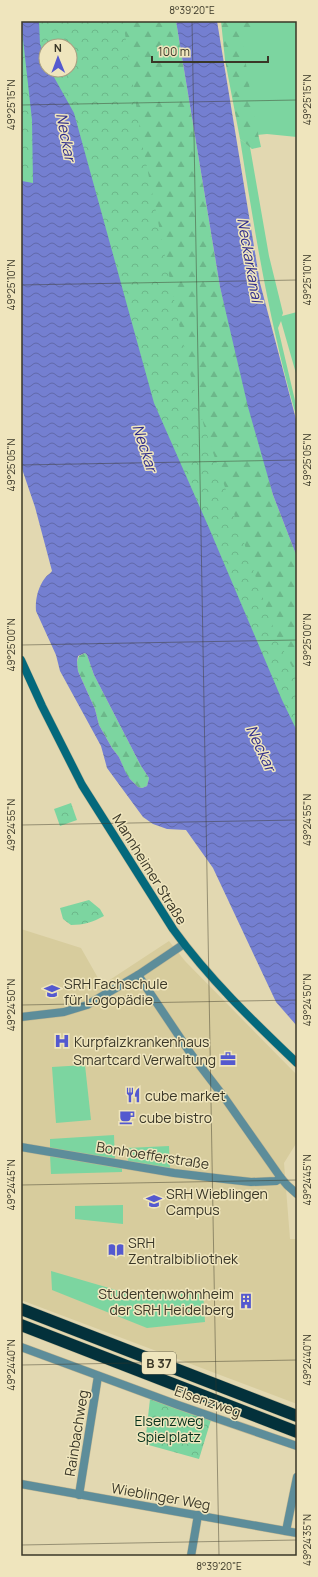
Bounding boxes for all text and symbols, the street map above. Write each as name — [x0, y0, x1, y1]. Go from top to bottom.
text: 8°39'20"E — [169, 3, 215, 17]
north arrow — [38, 38, 78, 78]
scale bar — [152, 38, 268, 64]
text: N — [54, 40, 62, 55]
text: 100 m — [158, 43, 190, 60]
text: 49°25'15"N — [300, 75, 314, 125]
text: 49°25'15"N — [4, 80, 18, 130]
water label: Neckar — [51, 111, 81, 165]
water label: Neckarkanal — [232, 216, 268, 306]
text: 49°25'10"N — [300, 254, 314, 305]
text: 49°25'10"N — [4, 259, 18, 310]
water label: Neckar — [128, 422, 163, 477]
text: 49°25'05"N — [300, 433, 314, 486]
text: 49°25'05"N — [4, 438, 18, 491]
text: 49°25'00"N — [300, 613, 314, 667]
text: 49°25'00"N — [4, 618, 18, 672]
water label: Neckar — [241, 722, 282, 777]
text: 49°24'55"N — [300, 794, 314, 846]
text: 49°24'55"N — [4, 799, 18, 851]
street label: Mannheimer Straße — [108, 810, 192, 928]
place label: SRH Fachschule für Logopädie — [64, 974, 168, 1009]
text: 49°24'50"N — [300, 974, 314, 1026]
text: 49°24'50"N — [4, 979, 18, 1031]
school or university icon: SRH Fachschule für Logopädie — [43, 982, 61, 1000]
hospital icon: Kurpfalzkrankenhaus — [53, 1032, 71, 1050]
place label: Kurpfalzkrankenhaus — [74, 1032, 209, 1051]
place label: Smartcard Verwaltung — [73, 1050, 216, 1069]
office icon: Smartcard Verwaltung — [219, 1050, 237, 1068]
restaurant icon: cube market — [124, 1086, 142, 1104]
place label: cube market — [145, 1086, 226, 1105]
cafe icon: cube bistro — [118, 1108, 136, 1126]
place label: cube bistro — [139, 1108, 212, 1127]
street label: Bonhoefferstraße — [95, 1137, 211, 1173]
text: 49°24'45"N — [300, 1154, 314, 1205]
text: 49°24'45"N — [4, 1159, 18, 1210]
place label: SRH Wieblingen Campus — [166, 1184, 268, 1219]
school or university icon: SRH Wieblingen Campus — [145, 1192, 163, 1210]
place label: SRH Zentralbibliothek — [128, 1233, 239, 1268]
library icon: SRH Zentralbibliothek — [107, 1241, 125, 1259]
place label: Studentenwohnheim der SRH Heidelberg — [98, 1284, 234, 1319]
building icon: Studentenwohnheim der SRH Heidelberg — [237, 1292, 255, 1310]
text: 49°24'40"N — [300, 1334, 314, 1386]
text: 49°24'40"N — [4, 1339, 18, 1391]
road number: B 37 — [142, 1352, 176, 1374]
street label: Elsenzweg — [172, 1381, 244, 1421]
street label: Rainbachweg — [60, 1388, 92, 1478]
park label: Elsenzweg Spielplatz — [134, 1411, 204, 1446]
street label: Wieblinger Weg — [110, 1478, 212, 1514]
text: 49°24'35"N — [300, 1514, 314, 1566]
text: 8°39'20"E — [196, 1559, 242, 1573]

